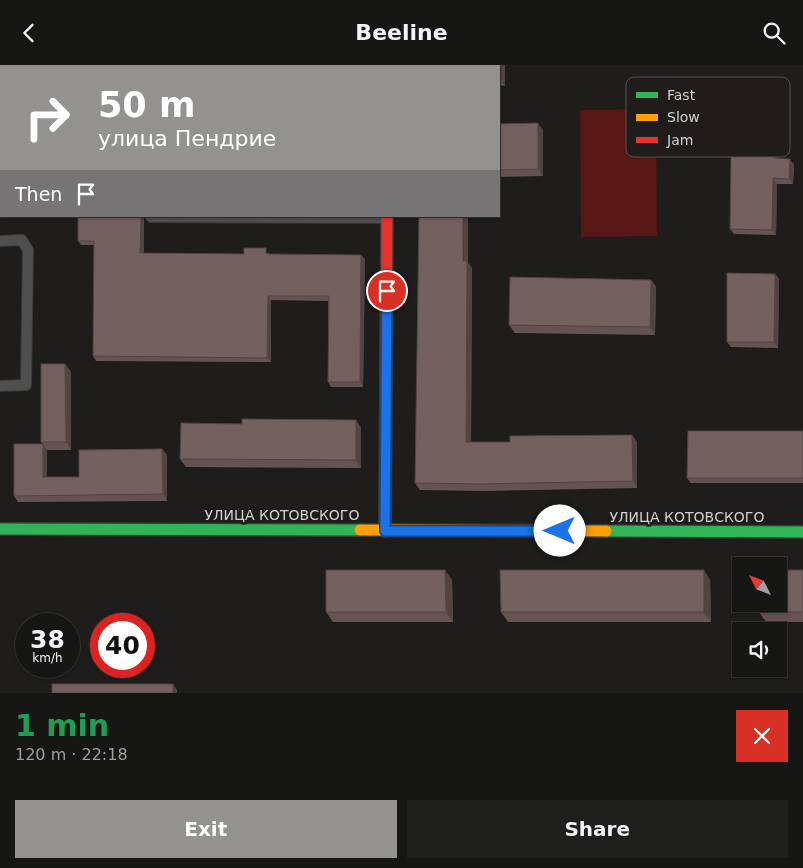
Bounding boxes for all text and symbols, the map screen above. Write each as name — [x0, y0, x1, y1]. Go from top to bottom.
icon: back — [15, 19, 43, 47]
icon: search — [760, 19, 788, 47]
text: Beeline — [355, 20, 448, 45]
legend — [626, 77, 790, 157]
icon: right — [15, 85, 80, 150]
text: 50 m — [98, 85, 195, 125]
text: Fast — [667, 87, 696, 103]
text: Slow — [667, 109, 700, 125]
text: улица Пендрие — [98, 126, 276, 151]
text: Jam — [666, 132, 693, 148]
icon: arrive — [72, 180, 100, 208]
text: Then — [15, 183, 62, 205]
pin — [366, 270, 408, 312]
icon: arrive — [373, 277, 401, 305]
position arrow — [533, 504, 585, 556]
street label: УЛИЦА КОТОВСКОГО — [205, 507, 359, 523]
street label: УЛИЦА КОТОВСКОГО — [610, 509, 764, 525]
north arrow — [732, 557, 788, 613]
map controls — [732, 557, 787, 677]
speed limit sign: 40 — [90, 613, 155, 678]
button: sound — [732, 622, 787, 677]
text: 38 — [30, 625, 65, 654]
text: km/h — [32, 651, 63, 665]
text: 1 min — [15, 708, 109, 743]
button: close — [736, 710, 788, 762]
text: 120 m · 22:18 — [15, 745, 128, 764]
button: Exit — [15, 800, 397, 858]
button: Share — [407, 800, 788, 858]

